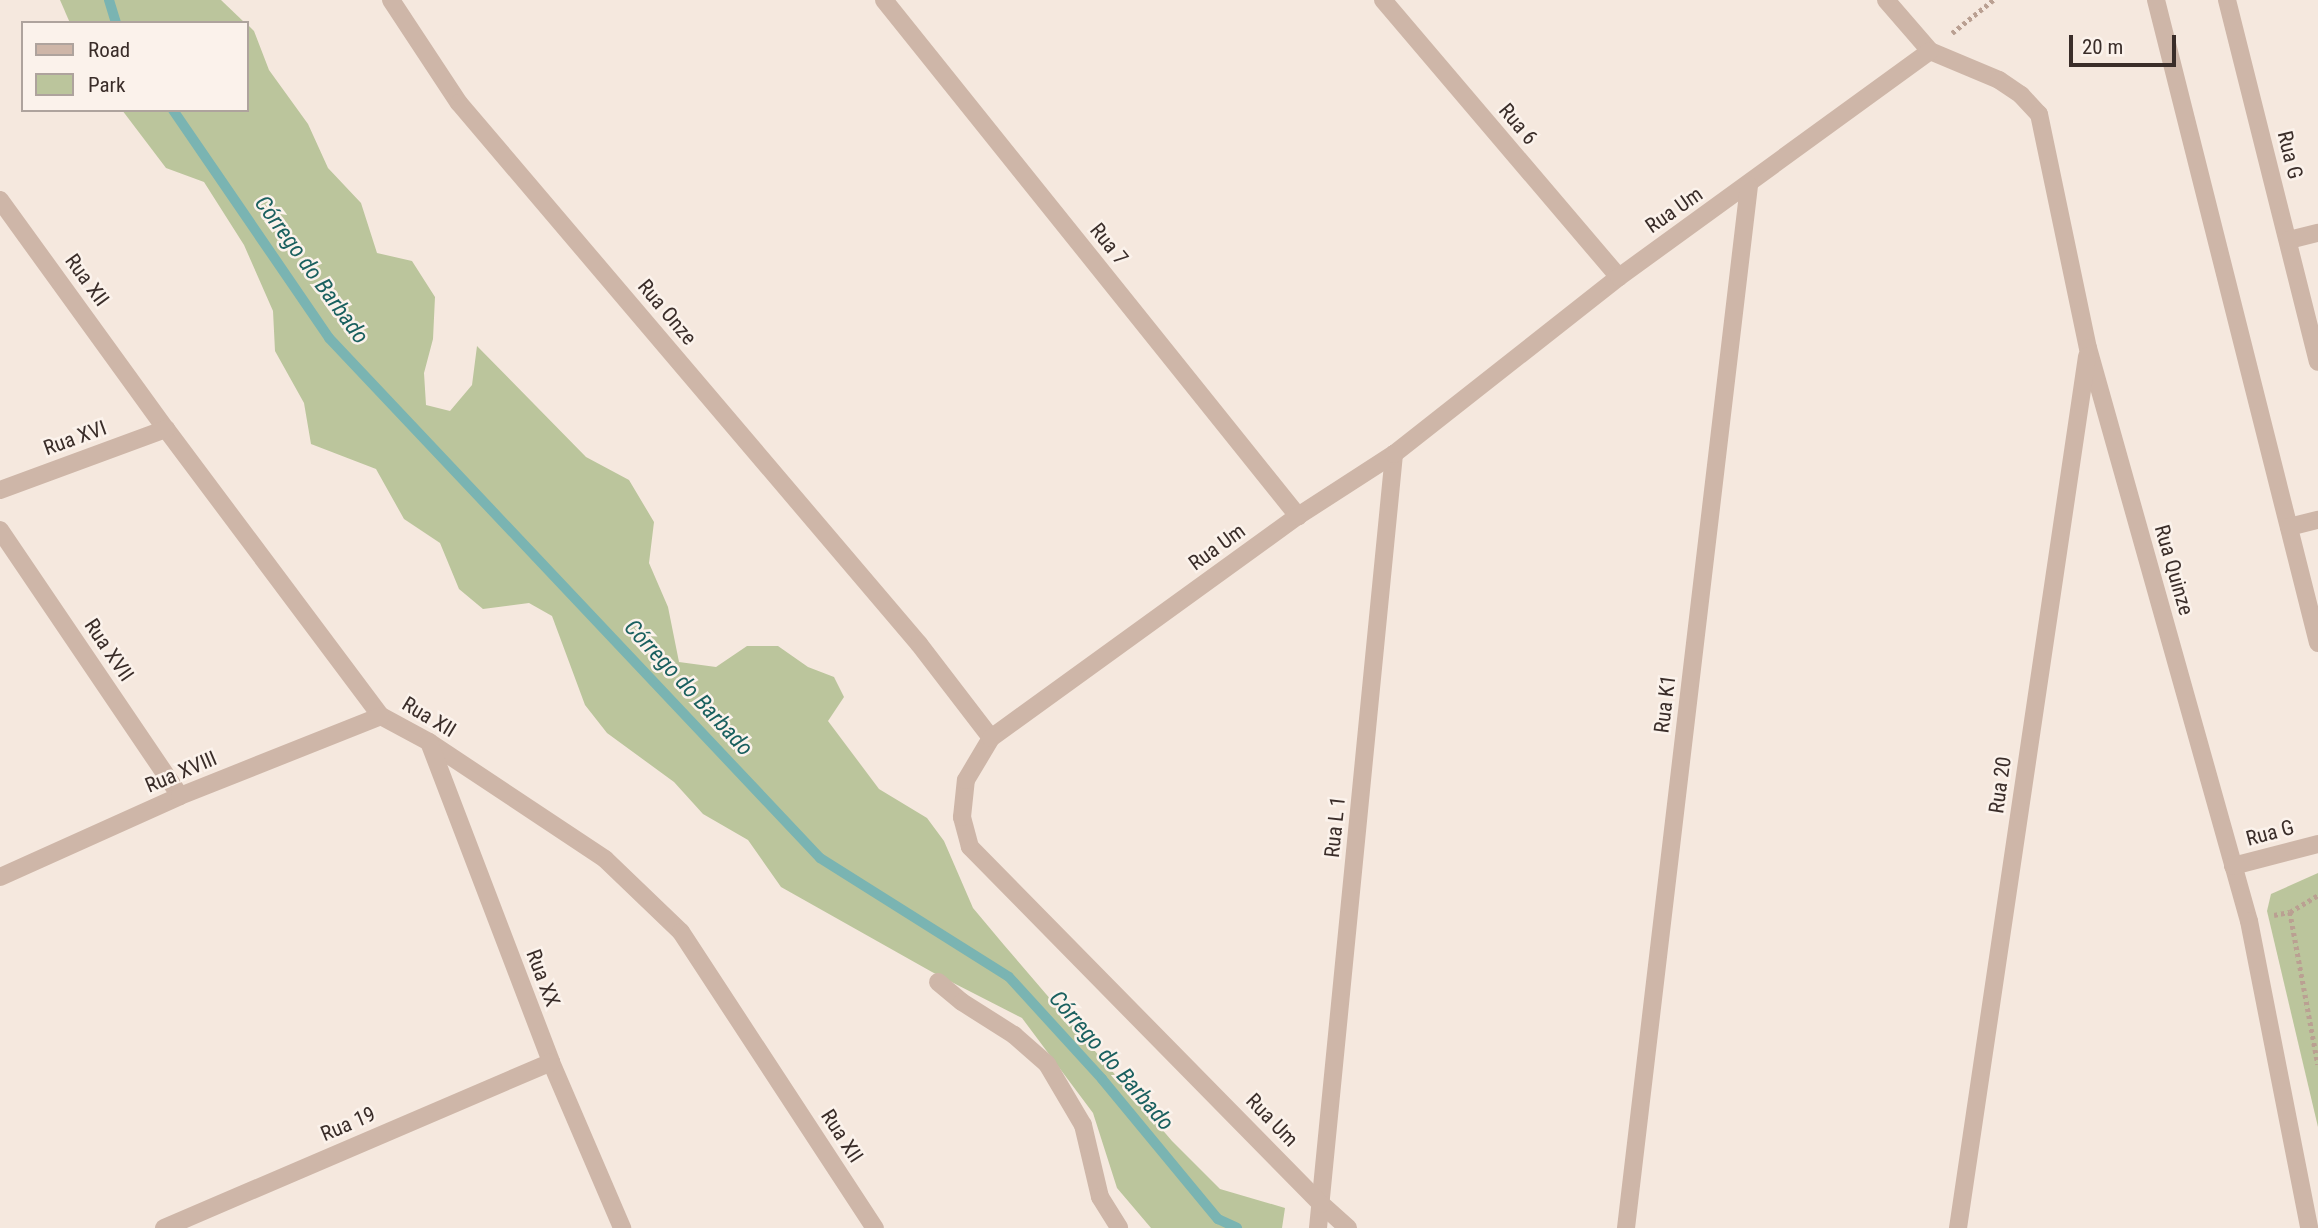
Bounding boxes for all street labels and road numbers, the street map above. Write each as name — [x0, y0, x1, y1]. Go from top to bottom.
street label: Rua 6 — [1493, 98, 1543, 150]
street label: Rua G — [2272, 128, 2308, 182]
street label: Rua Um — [1641, 181, 1707, 239]
street label: Rua 7 — [1085, 218, 1133, 270]
street label: Rua XII — [60, 249, 114, 311]
street label: Rua Onze — [632, 274, 702, 350]
street label: Rua XVI — [40, 415, 110, 461]
street label: Rua Um — [1184, 518, 1250, 576]
street label: Rua Quinze — [2149, 522, 2199, 618]
street label: Rua XVII — [79, 614, 139, 686]
street label: Rua K1 — [1649, 674, 1681, 734]
street label: Rua XII — [398, 691, 460, 743]
street label: Rua XVIII — [141, 746, 221, 798]
street label: Rua 20 — [1984, 755, 2016, 815]
street label: Rua L 1 — [1319, 795, 1351, 859]
street label: Rua G — [2243, 815, 2297, 851]
street label: Rua XX — [521, 946, 565, 1010]
street label: Rua Um — [1241, 1088, 1303, 1152]
street label: Rua 19 — [317, 1101, 379, 1147]
street label: Rua XII — [816, 1105, 868, 1167]

